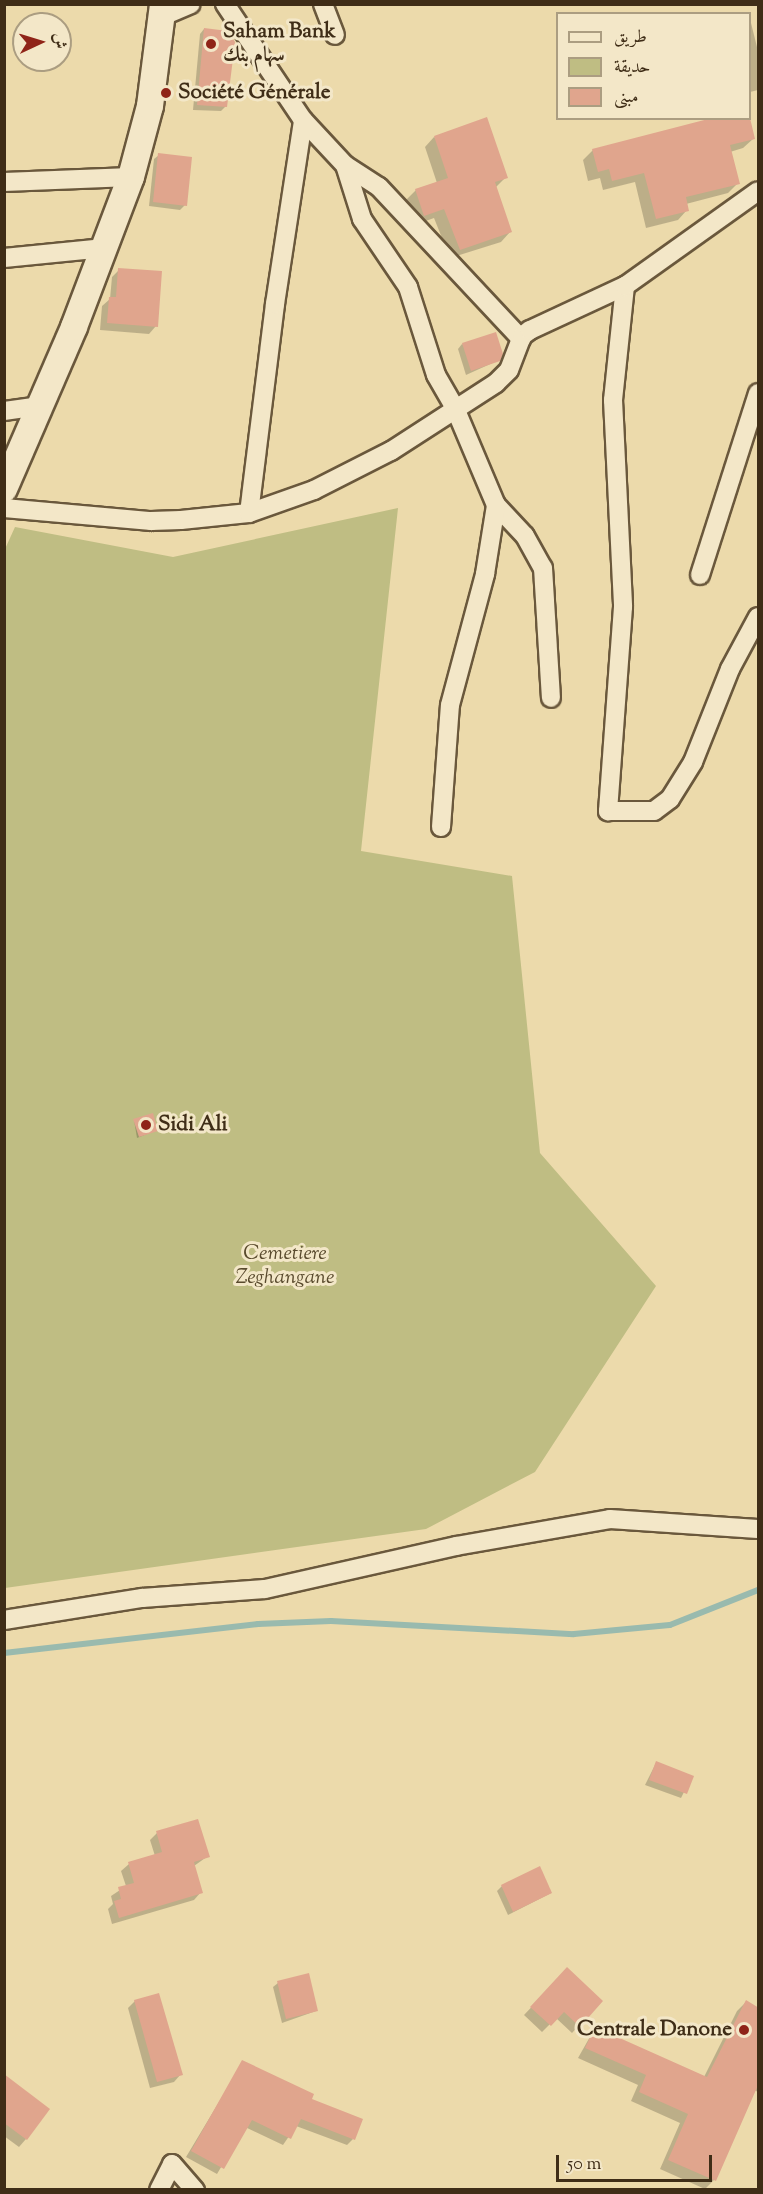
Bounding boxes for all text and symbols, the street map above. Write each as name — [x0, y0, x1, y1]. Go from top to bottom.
north arrow — [12, 12, 72, 72]
legend — [556, 12, 751, 120]
place label: Saham Bank سهام بنك — [223, 19, 336, 69]
text: طريق — [614, 25, 647, 51]
text: ش — [46, 32, 70, 50]
marker: Saham Bank سهام بنك — [204, 37, 218, 51]
text: حديقة — [614, 55, 650, 81]
place label: Société Générale — [178, 80, 330, 106]
text: مبنى — [614, 85, 639, 111]
marker: Société Générale — [159, 86, 173, 100]
place label: Sidi Ali — [158, 1112, 228, 1138]
marker: Sidi Ali — [139, 1118, 153, 1132]
park label: Cemetiere Zeghangane — [236, 1241, 334, 1291]
place label: Centrale Danone — [577, 2017, 732, 2043]
marker: Centrale Danone — [737, 2023, 751, 2037]
scale bar — [559, 2143, 715, 2181]
text: 50 m — [567, 2152, 601, 2178]

